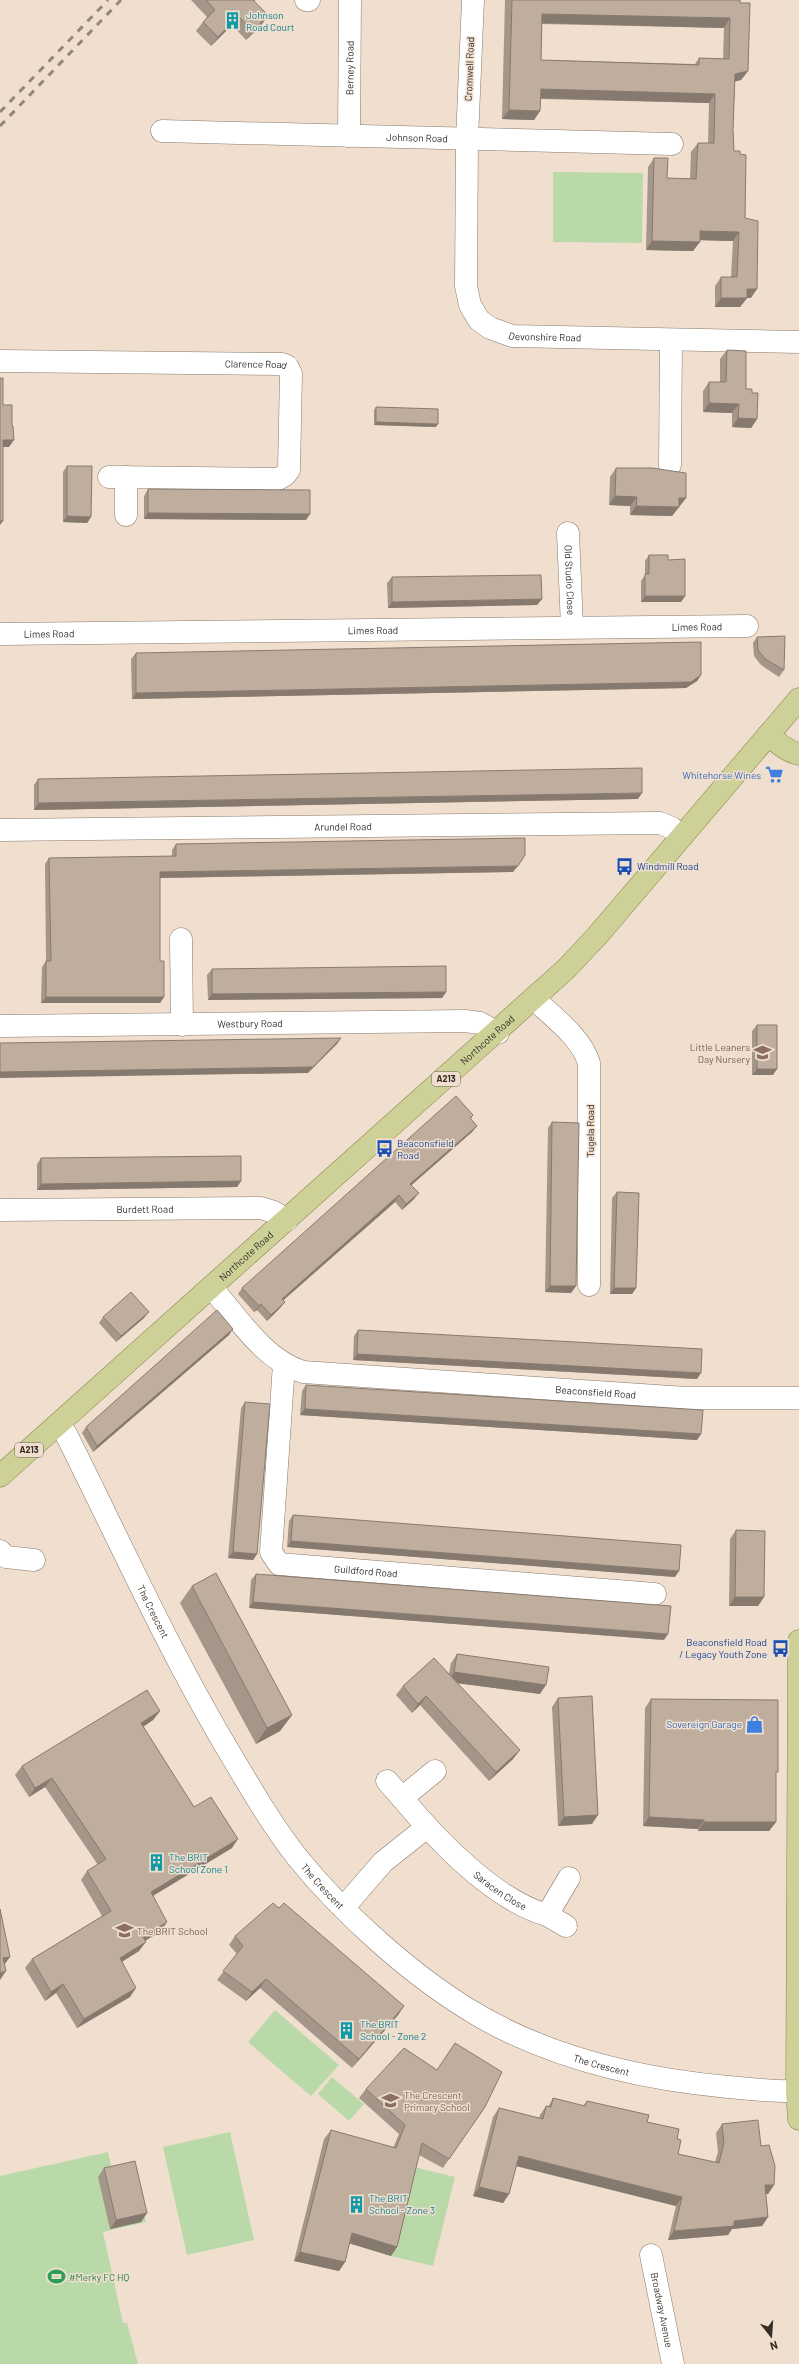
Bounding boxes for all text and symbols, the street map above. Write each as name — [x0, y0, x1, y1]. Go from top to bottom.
place label: Johnson Road Court — [246, 9, 295, 33]
building icon: Johnson Road Court — [223, 11, 243, 31]
street label: Cromwell Road — [462, 37, 476, 101]
street label: Berney Road — [343, 41, 356, 95]
street label: Johnson Road — [386, 131, 448, 144]
street label: Devonshire Road — [507, 329, 581, 343]
street label: Clarence Road — [225, 357, 289, 372]
street label: Old Studio Close — [563, 545, 577, 615]
street label: Limes Road — [672, 620, 722, 633]
street label: Limes Road — [348, 624, 398, 636]
street label: Limes Road — [24, 627, 74, 640]
supermarket icon: Whitehorse Wines — [764, 765, 784, 785]
place label: Whitehorse Wines — [682, 769, 761, 781]
street label: Arundel Road — [314, 820, 372, 833]
bus stop icon: Windmill Road — [614, 856, 634, 876]
place label: Windmill Road — [637, 860, 699, 872]
street label: Northcote Road — [458, 1012, 517, 1067]
street label: Westbury Road — [217, 1017, 283, 1030]
place label: Little Leaners Day Nursery — [690, 1041, 750, 1065]
school or university icon: Little Leaners Day Nursery — [753, 1043, 773, 1063]
road number: A213 — [432, 1072, 460, 1086]
street label: Tugela Road — [584, 1105, 596, 1157]
place label: Beaconsfield Road — [397, 1137, 454, 1161]
bus stop icon: Beaconsfield Road — [374, 1139, 394, 1159]
street label: Burdett Road — [116, 1203, 174, 1215]
street label: Northcote Road — [216, 1228, 275, 1283]
street label: Beaconsfield Road — [555, 1383, 636, 1401]
road number: A213 — [15, 1443, 43, 1457]
street label: Guildford Road — [334, 1562, 398, 1579]
street label: The Crescent — [135, 1583, 172, 1640]
place label: Beaconsfield Road / Legacy Youth Zone — [679, 1636, 767, 1660]
bus stop icon: Beaconsfield Road / Legacy Youth Zone — [770, 1638, 790, 1658]
shop icon: Sovereign Garage — [745, 1714, 765, 1734]
place label: Sovereign Garage — [666, 1718, 742, 1730]
place label: The BRIT School Zone 1 — [169, 1851, 228, 1875]
building icon: The BRIT School Zone 1 — [146, 1853, 166, 1873]
street label: The Crescent — [299, 1861, 347, 1912]
street label: Saracen Close — [471, 1868, 529, 1912]
school or university icon: The BRIT School — [114, 1921, 134, 1941]
place label: The BRIT School — [137, 1925, 208, 1937]
place label: The BRIT School - Zone 2 — [360, 2018, 426, 2042]
building icon: The BRIT School - Zone 2 — [337, 2020, 357, 2040]
street label: The Crescent — [572, 2051, 631, 2078]
place label: The Crescent Primary School — [404, 2089, 470, 2113]
school or university icon: The Crescent Primary School — [381, 2091, 401, 2111]
place label: The BRIT School - Zone 3 — [369, 2192, 435, 2216]
building icon: The BRIT School - Zone 3 — [346, 2194, 366, 2214]
sports icon: #Merky FC HQ — [46, 2267, 66, 2287]
place label: #Merky FC HQ — [69, 2271, 130, 2283]
street label: Broadway Avenue — [649, 2271, 676, 2349]
north arrow — [751, 2316, 791, 2356]
text: N — [769, 2339, 779, 2353]

